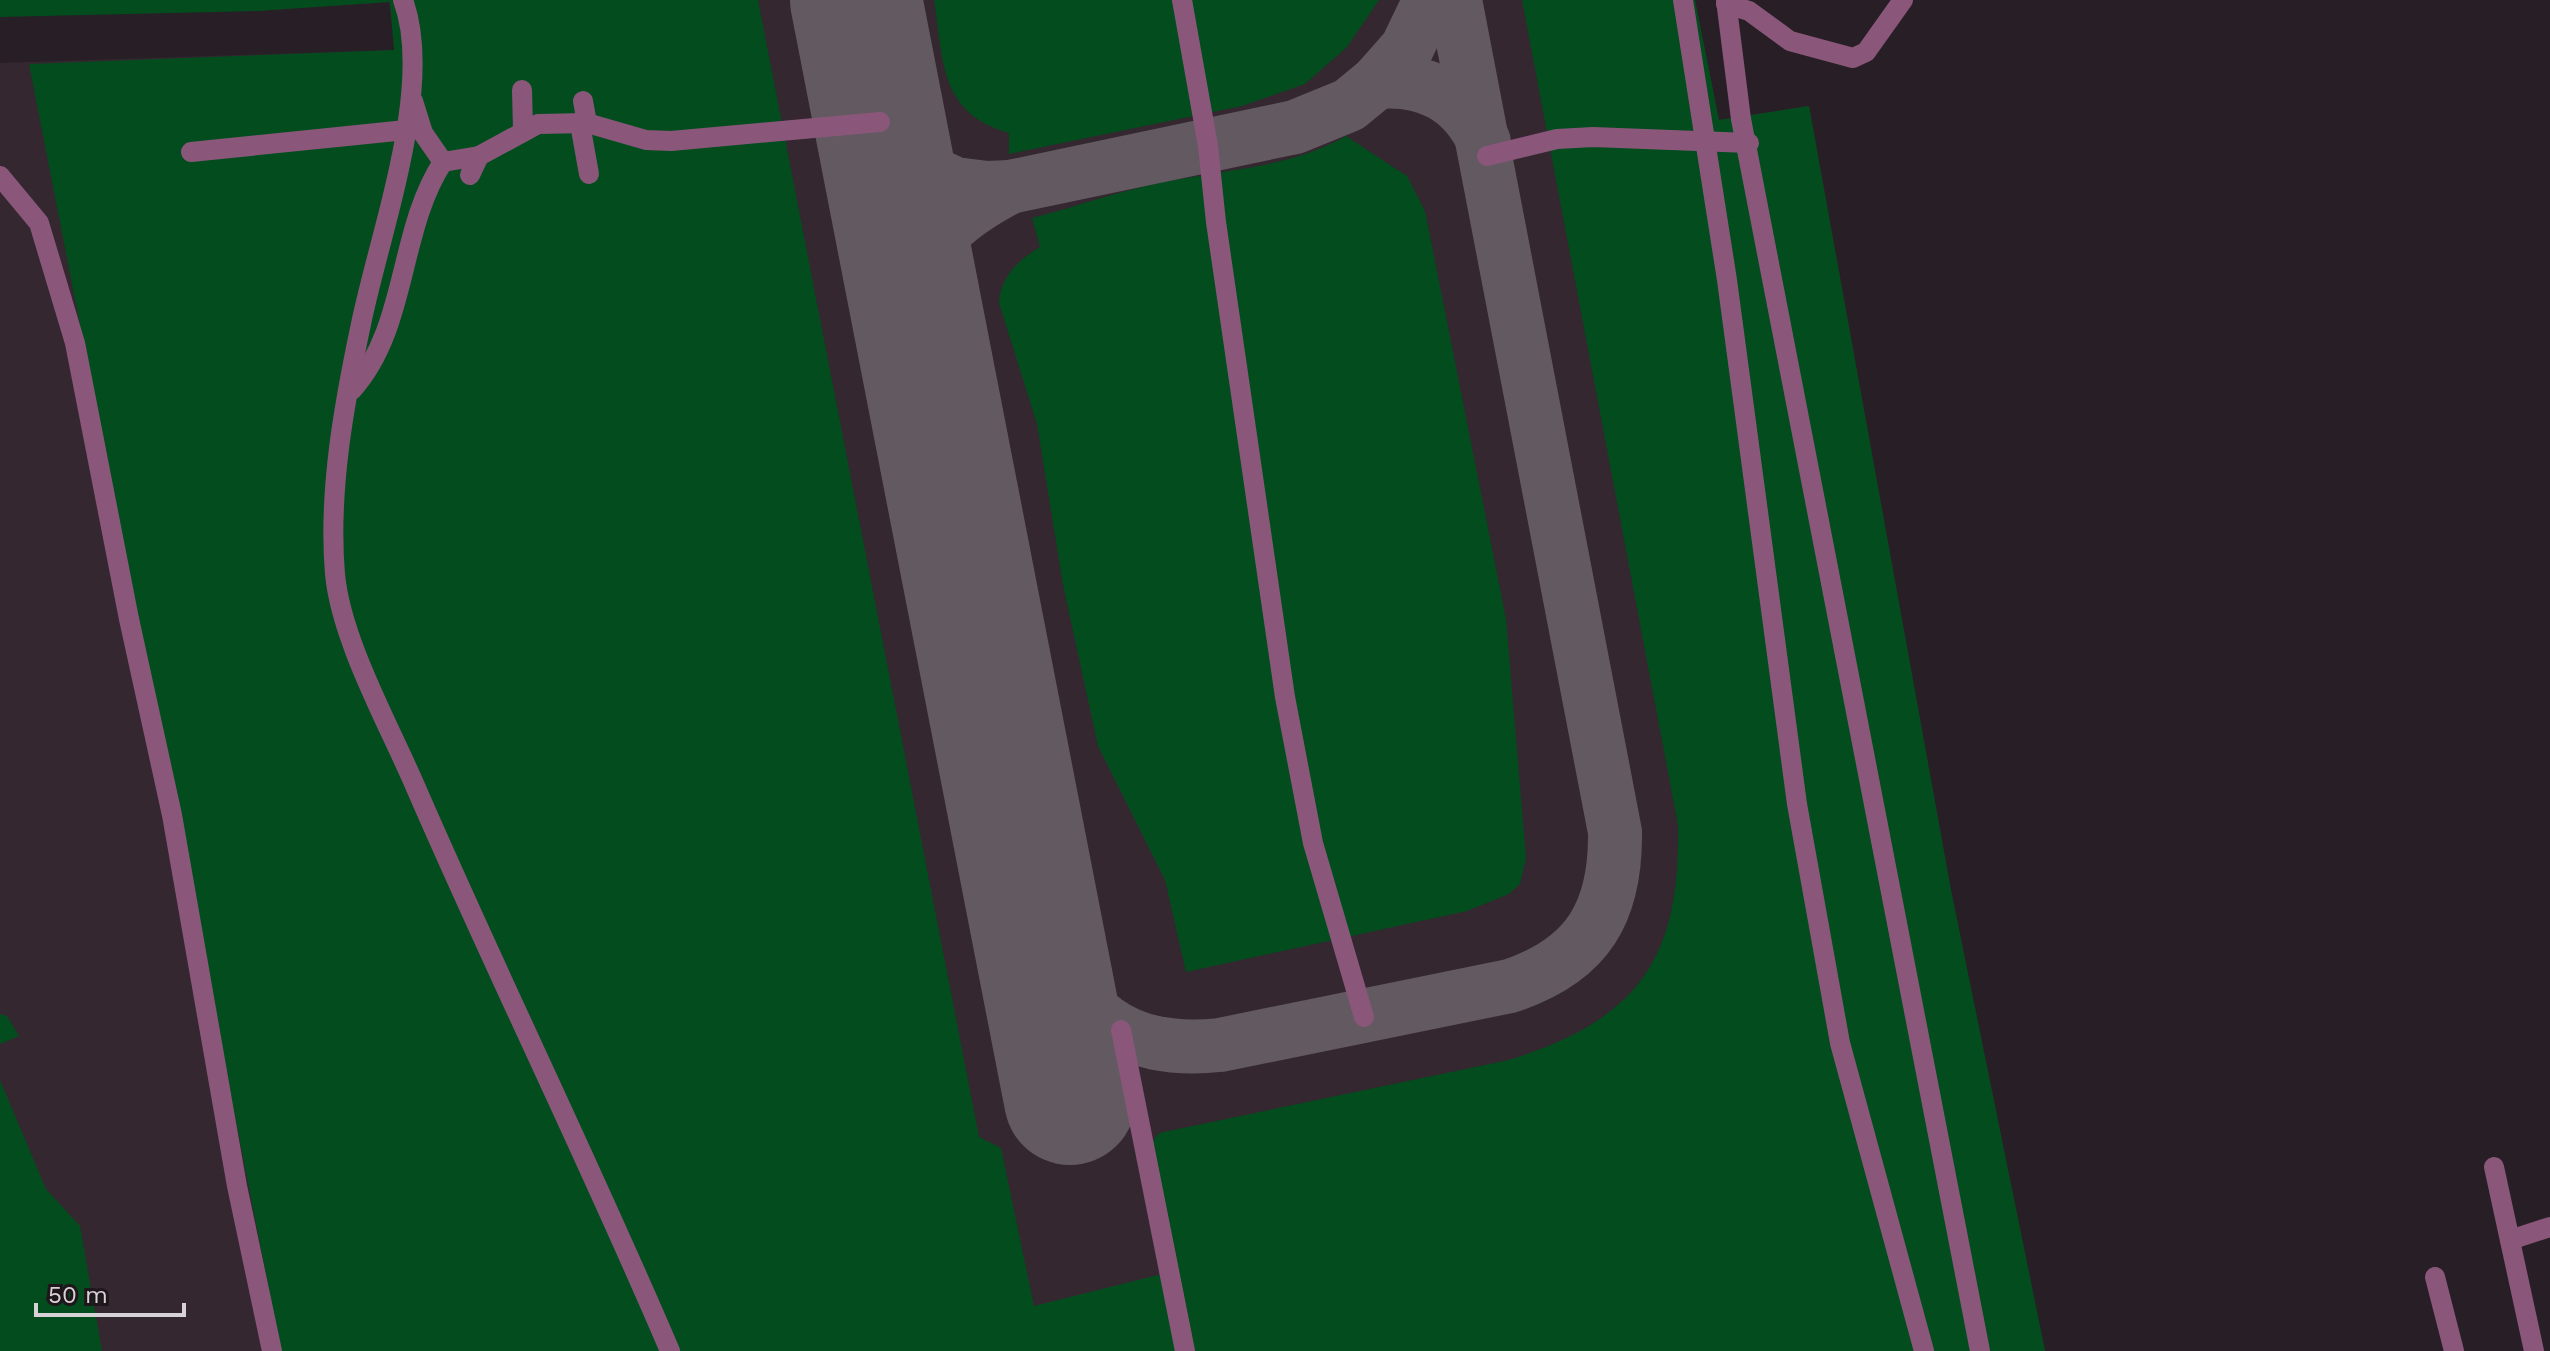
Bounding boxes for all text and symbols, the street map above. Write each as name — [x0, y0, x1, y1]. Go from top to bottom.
scale bar — [36, 1267, 184, 1317]
text: 50 m — [48, 1281, 108, 1309]

